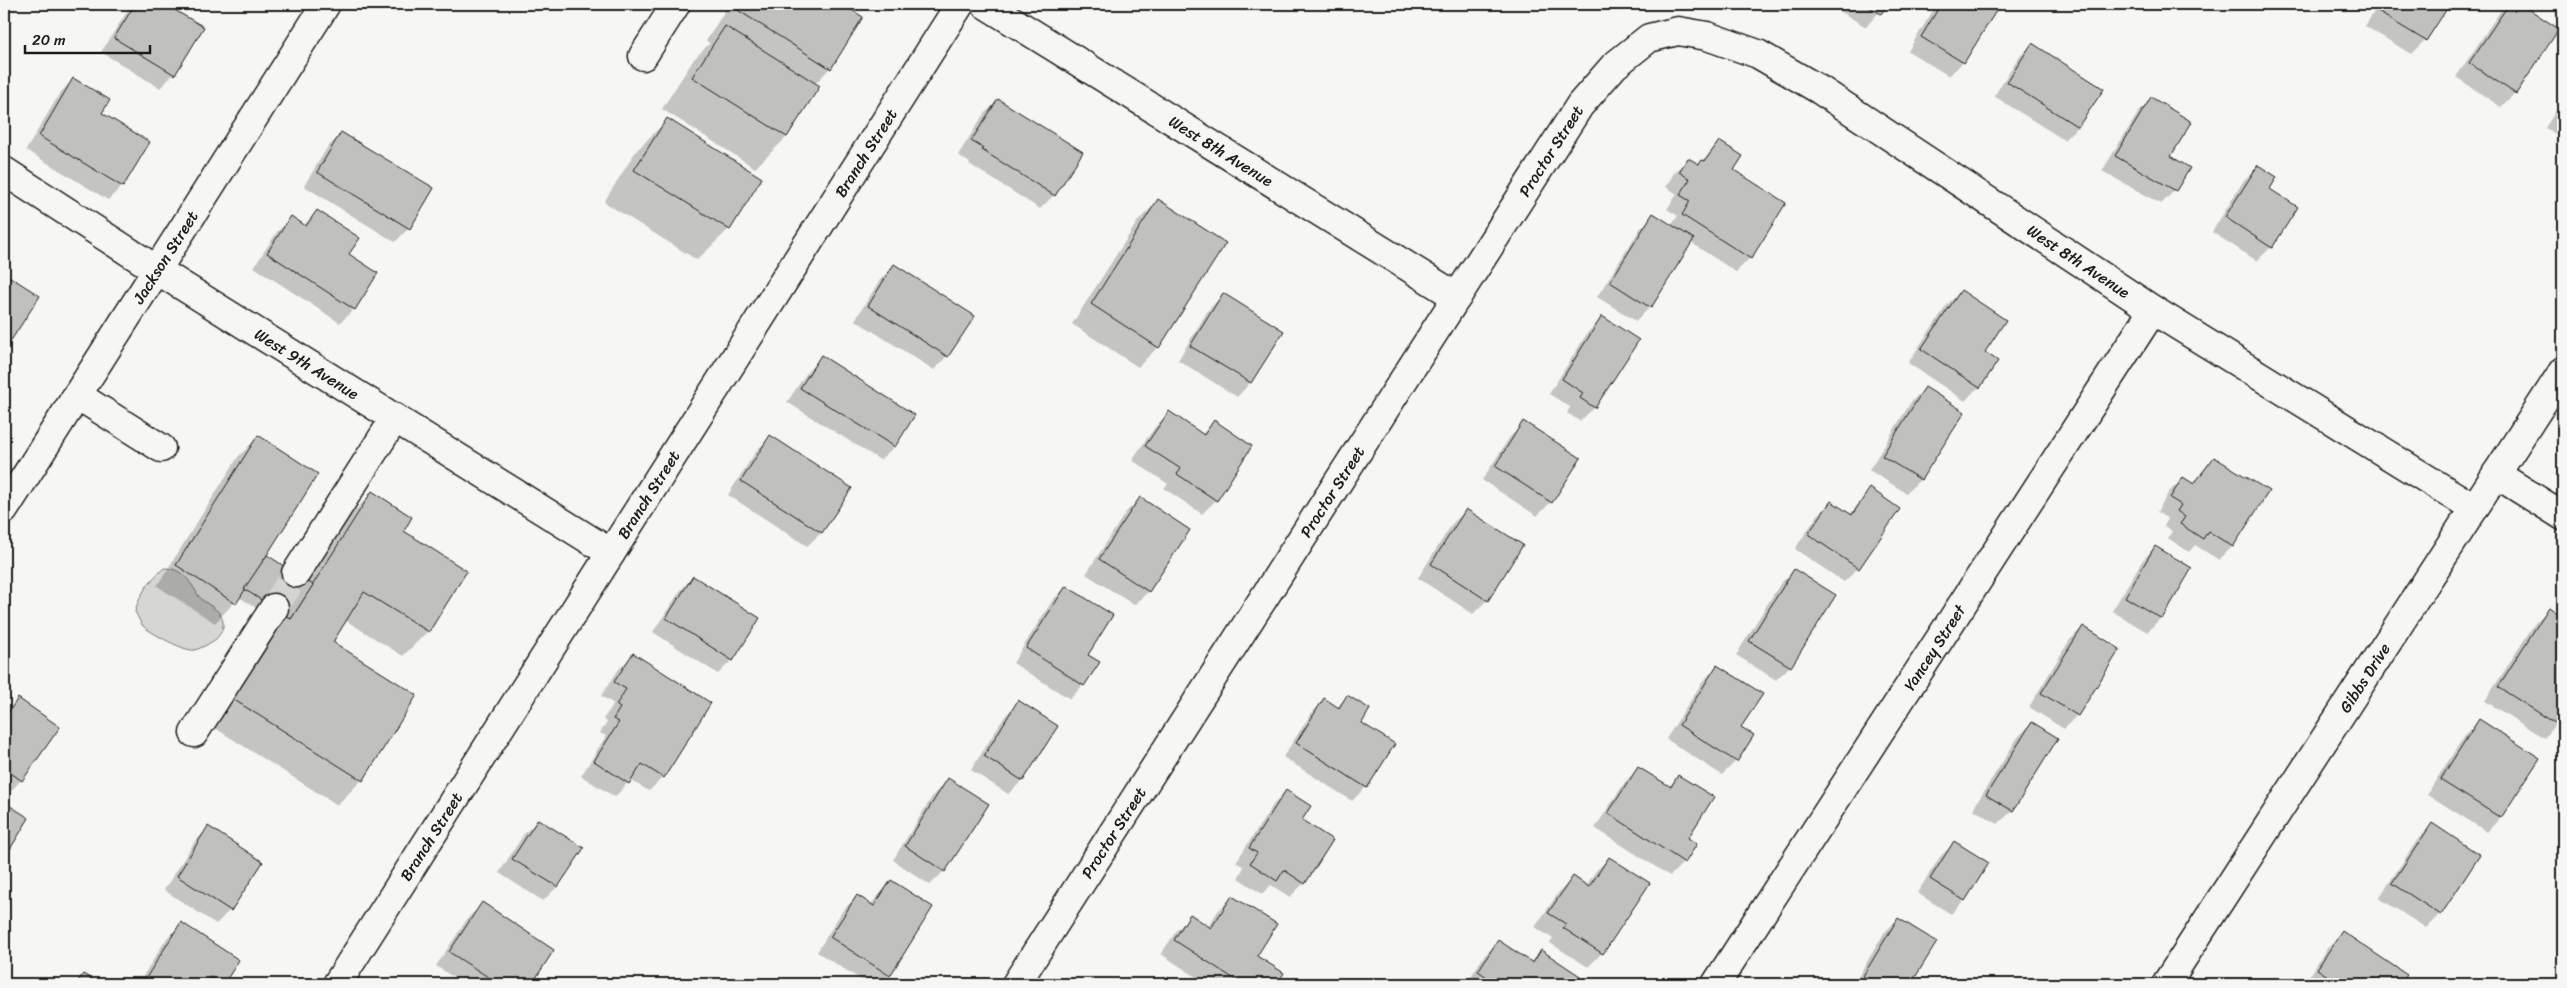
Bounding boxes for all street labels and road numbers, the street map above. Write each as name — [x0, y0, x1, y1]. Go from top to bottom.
street label: Proctor Street — [1511, 99, 1591, 203]
street label: Branch Street — [827, 103, 905, 203]
street label: West 8th Avenue — [1163, 107, 1279, 195]
street label: Jackson Street — [124, 205, 206, 311]
street label: West 8th Avenue — [2021, 216, 2136, 306]
street label: West 9th Avenue — [249, 320, 365, 408]
street label: Proctor Street — [1292, 440, 1373, 544]
street label: Branch Street — [609, 444, 688, 545]
street label: Yancey Street — [1896, 598, 1974, 697]
street label: Gibbs Drive — [2331, 637, 2398, 719]
street label: Proctor Street — [1073, 781, 1154, 885]
street label: Branch Street — [392, 786, 471, 887]

